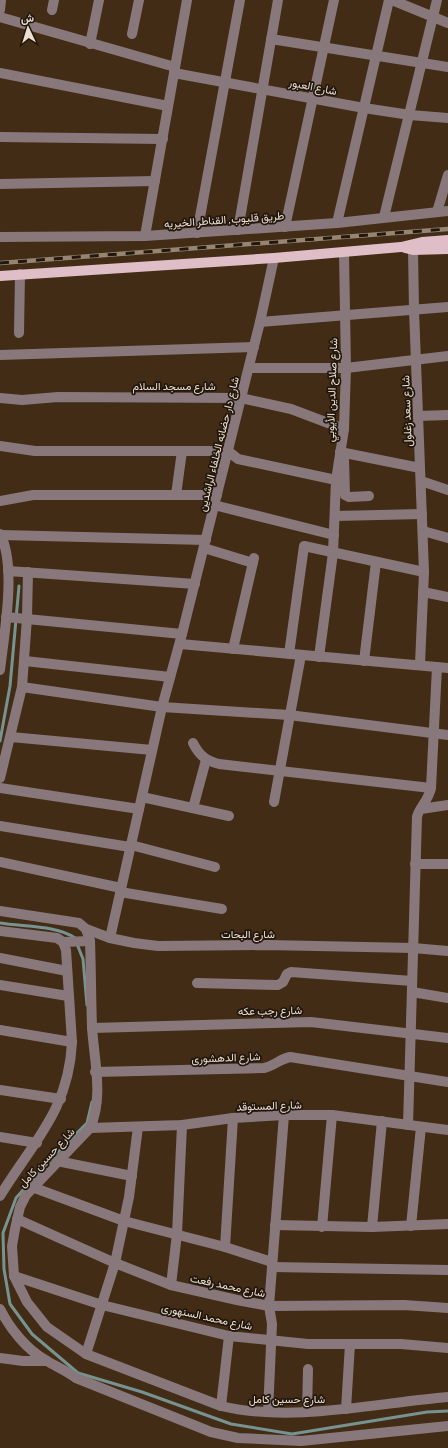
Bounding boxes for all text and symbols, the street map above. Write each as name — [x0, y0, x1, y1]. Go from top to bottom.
north arrow — [8, 8, 48, 48]
text: ش — [20, 10, 34, 25]
street label: شارع العبور — [286, 74, 339, 99]
street label: طريق قليوب, القناطر الخيريه — [163, 207, 285, 231]
street label: شارع صلاح الدين الأيوبي — [322, 337, 343, 443]
street label: شارع دار حضانه الخلفاء الراشدين — [194, 375, 243, 513]
street label: شارع سعد زغلول — [397, 375, 416, 447]
street label: شارع مسجد السلام — [132, 378, 216, 394]
street label: شارع البحات — [221, 926, 275, 942]
street label: شارع رجب عكه — [238, 1002, 303, 1019]
street label: شارع الدهشورى — [191, 1048, 261, 1067]
street label: شارع المستوقد — [236, 1096, 302, 1115]
street label: شارع حسين كامل — [14, 1124, 79, 1191]
street label: شارع محمد رفعت — [189, 1270, 267, 1301]
street label: شارع محمد السنهورى — [160, 1299, 254, 1334]
street label: شارع حسين كامل — [249, 1391, 326, 1407]

